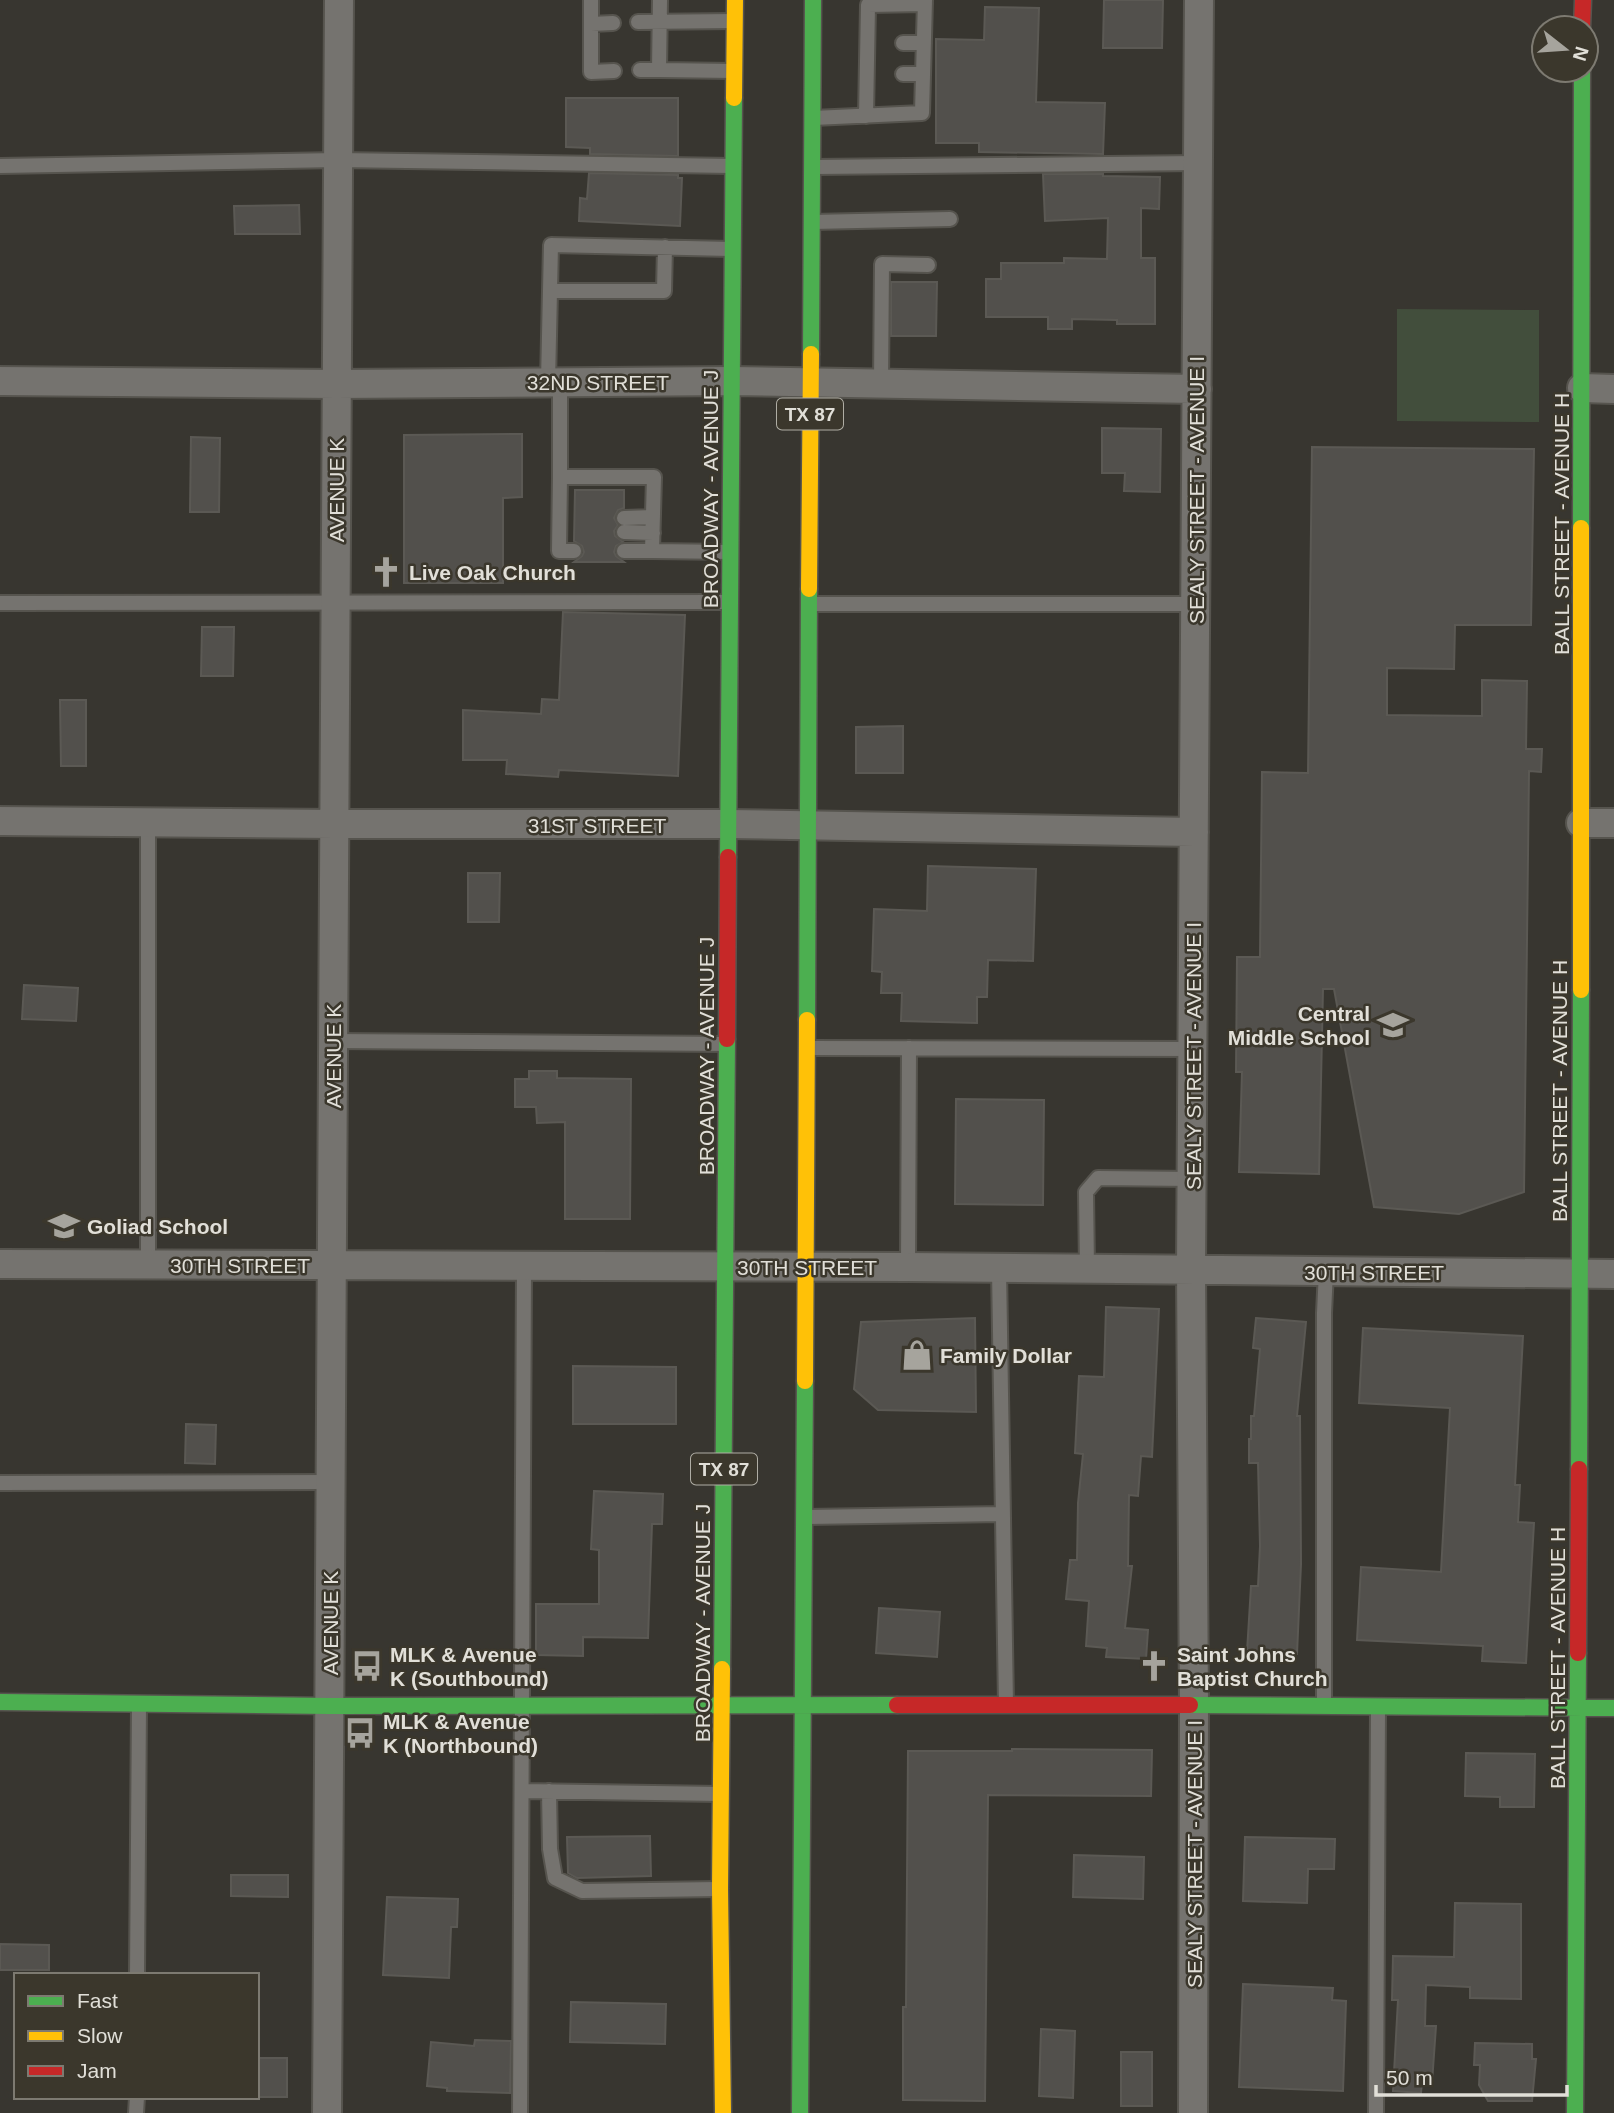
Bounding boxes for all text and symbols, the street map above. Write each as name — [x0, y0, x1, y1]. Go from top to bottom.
north arrow — [1530, 14, 1600, 84]
text: N — [1569, 44, 1593, 63]
street label: SEALY STREET - AVENUE I — [1185, 356, 1208, 624]
street label: BROADWAY - AVENUE J — [699, 370, 722, 608]
street label: 32ND STREET — [527, 371, 669, 394]
street label: BALL STREET - AVENUE H — [1550, 393, 1573, 655]
road number: TX 87 — [777, 398, 843, 430]
street label: AVENUE K — [325, 438, 348, 542]
church icon: Live Oak Church — [369, 555, 403, 589]
place label: Live Oak Church — [409, 561, 576, 584]
street label: 31ST STREET — [528, 814, 666, 837]
street label: SEALY STREET - AVENUE I — [1182, 922, 1205, 1190]
street label: BROADWAY - AVENUE J — [695, 937, 718, 1175]
street label: BALL STREET - AVENUE H — [1548, 960, 1571, 1222]
place label: Central Middle School — [1228, 1002, 1370, 1049]
street label: AVENUE K — [322, 1004, 345, 1108]
school or university icon: Central Middle School — [1376, 1008, 1410, 1042]
school or university icon: Goliad School — [47, 1209, 81, 1243]
place label: Goliad School — [87, 1215, 228, 1238]
street label: 30TH STREET — [170, 1254, 310, 1277]
street label: 30TH STREET — [737, 1256, 877, 1279]
street label: 30TH STREET — [1304, 1261, 1444, 1284]
shop icon: Family Dollar — [900, 1338, 934, 1372]
place label: Family Dollar — [940, 1344, 1072, 1367]
road number: TX 87 — [691, 1454, 757, 1484]
street label: BROADWAY - AVENUE J — [691, 1504, 714, 1742]
street label: BALL STREET - AVENUE H — [1546, 1527, 1569, 1789]
street label: AVENUE K — [319, 1571, 342, 1675]
place label: MLK & Avenue K (Southbound) — [390, 1643, 549, 1690]
place label: Saint Johns Baptist Church — [1177, 1643, 1328, 1690]
bus stop icon: MLK & Avenue K (Southbound) — [350, 1649, 384, 1683]
church icon: Saint Johns Baptist Church — [1137, 1649, 1171, 1683]
place label: MLK & Avenue K (Northbound) — [383, 1710, 538, 1757]
bus stop icon: MLK & Avenue K (Northbound) — [343, 1716, 377, 1750]
street label: SEALY STREET - AVENUE I — [1183, 1720, 1206, 1988]
legend — [14, 1973, 259, 2099]
text: Fast — [77, 1989, 118, 2012]
text: Slow — [77, 2024, 123, 2047]
scale bar — [1376, 2054, 1567, 2098]
text: Jam — [77, 2059, 117, 2082]
text: 50 m — [1386, 2066, 1433, 2089]

